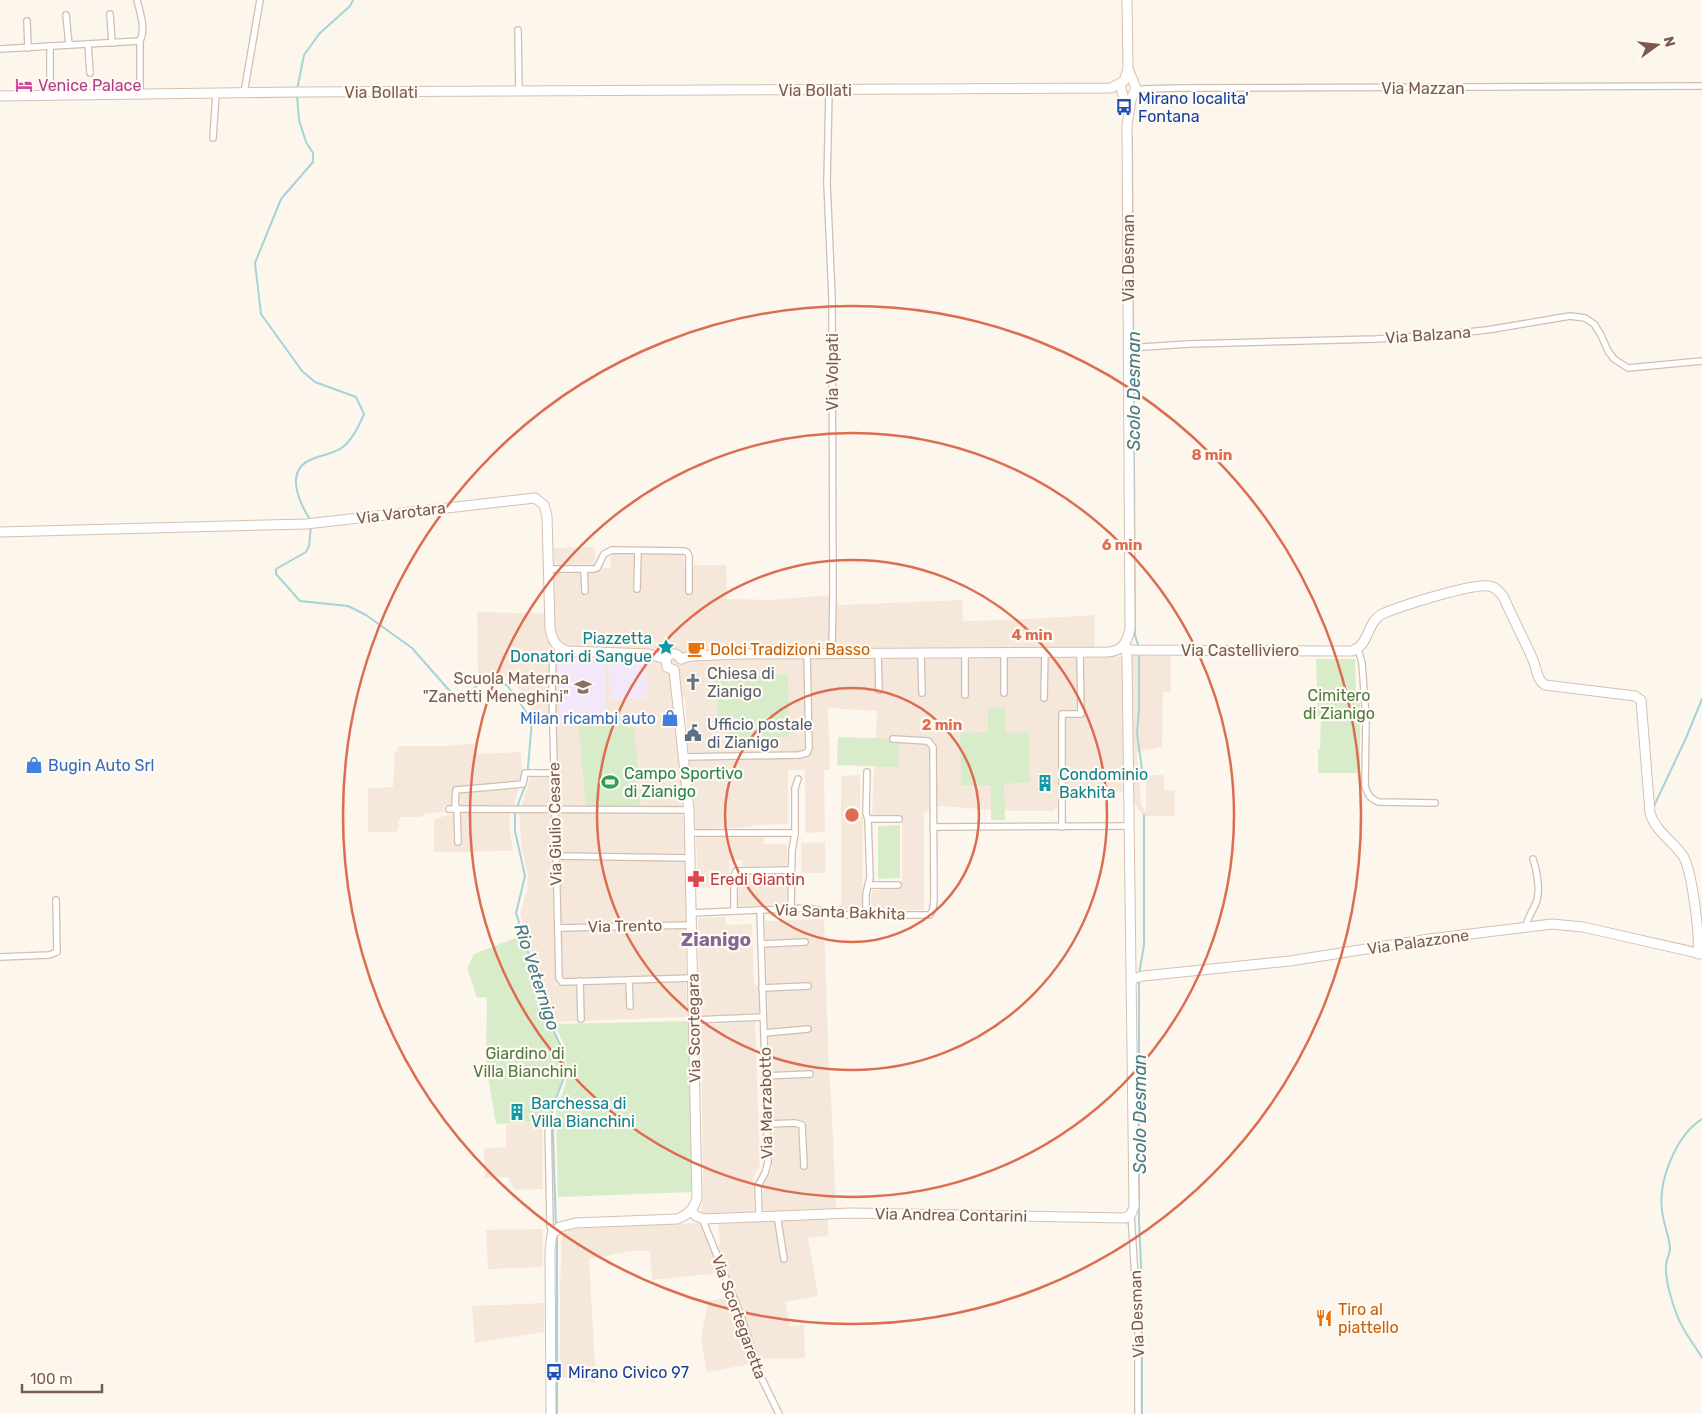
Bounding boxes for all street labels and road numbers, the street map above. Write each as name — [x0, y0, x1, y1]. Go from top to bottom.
street label: Via Mazzan — [1381, 79, 1465, 98]
street label: Via Bollati — [778, 81, 852, 100]
street label: Via Bollati — [344, 83, 418, 102]
street label: Via Desman — [1119, 214, 1138, 302]
street label: Via Balzana — [1384, 323, 1472, 347]
street label: Via Volpati — [823, 333, 842, 411]
street label: Via Varotara — [355, 498, 447, 528]
street label: Via Castelliviero — [1181, 641, 1299, 660]
street label: Via Giulio Cesare — [544, 762, 566, 886]
street label: Via Santa Bakhita — [774, 900, 906, 924]
street label: Via Trento — [588, 916, 662, 936]
street label: Via Palazzone — [1366, 925, 1470, 959]
street label: Via Scortegara — [684, 973, 704, 1083]
street label: Via Marzabotto — [756, 1047, 776, 1159]
street label: Via Andrea Contarini — [875, 1204, 1027, 1226]
street label: Via Scortegaretta — [708, 1252, 770, 1382]
street label: Via Desman — [1126, 1270, 1148, 1358]

